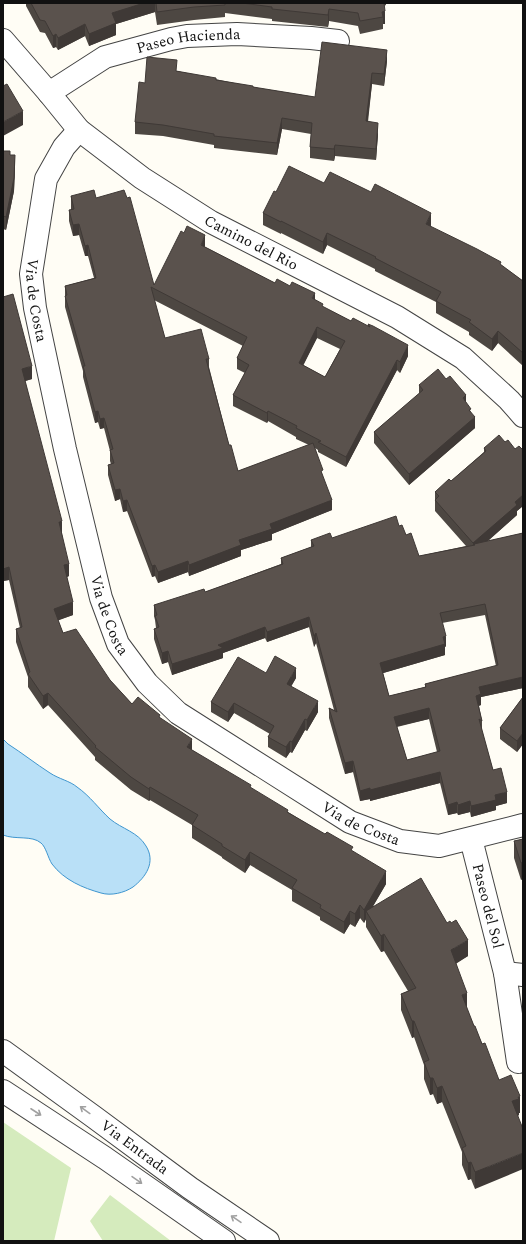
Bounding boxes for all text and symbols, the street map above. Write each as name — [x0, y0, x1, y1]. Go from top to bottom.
street label: Paseo Hacienda — [134, 23, 242, 60]
street label: Camino del Rio — [199, 209, 302, 277]
street label: Via de Costa — [19, 257, 53, 345]
street label: Via de Costa — [84, 573, 134, 661]
street label: Via de Costa — [317, 796, 404, 852]
street label: Paseo del Sol — [466, 861, 509, 951]
one-way arrow — [80, 1106, 91, 1114]
one-way arrow — [30, 1108, 41, 1116]
street label: Via Entrada — [95, 1114, 174, 1181]
one-way arrow — [131, 1176, 142, 1184]
one-way arrow — [231, 1215, 242, 1223]

